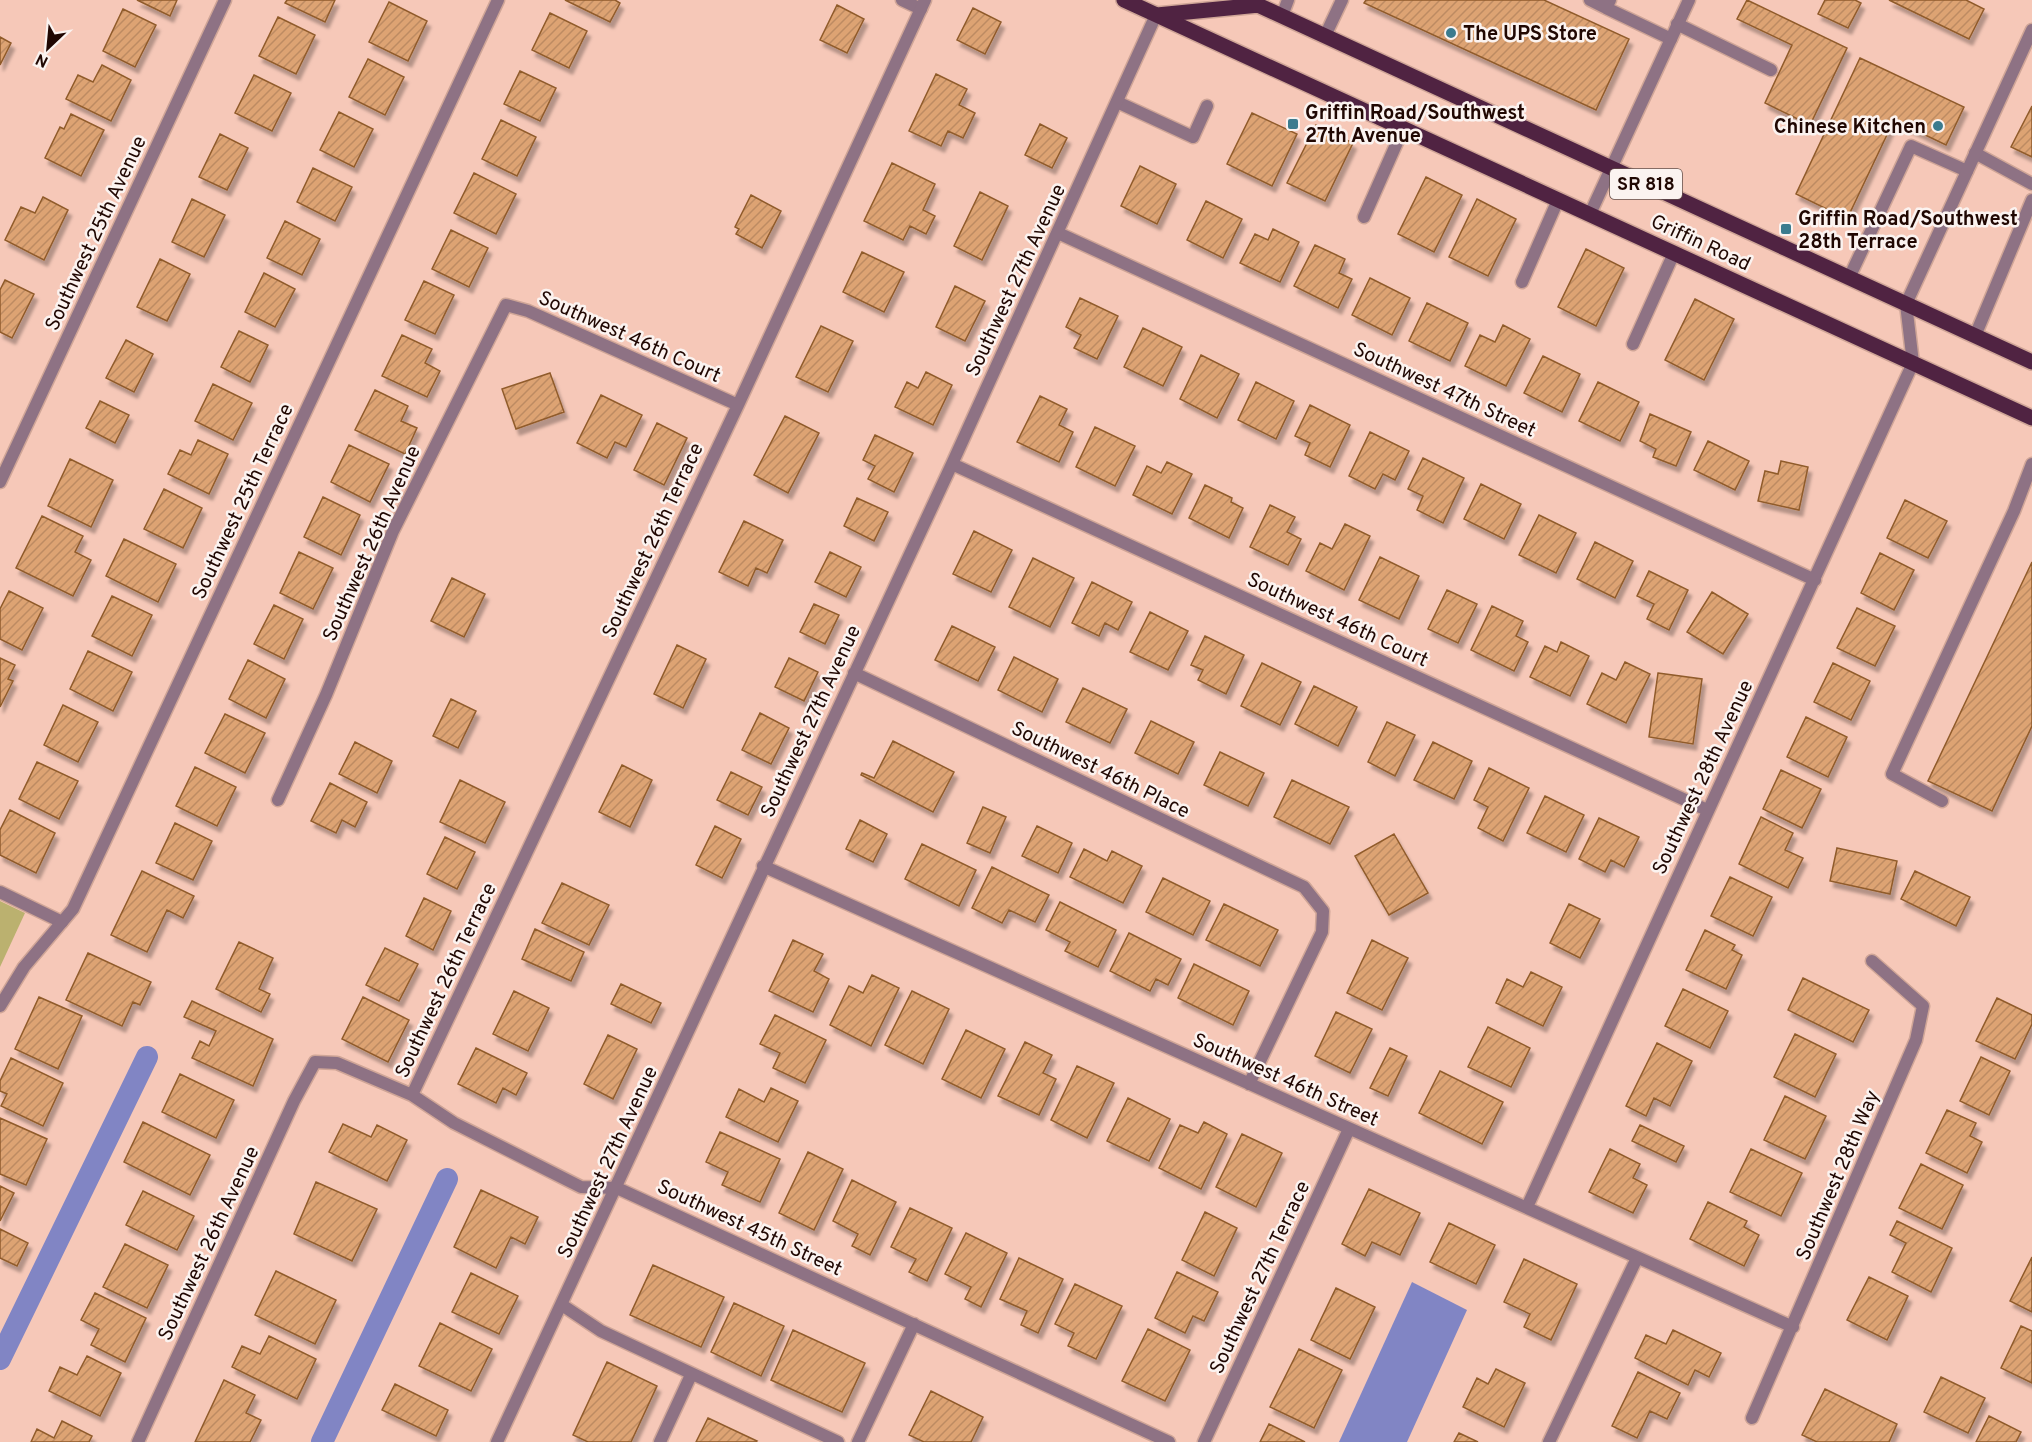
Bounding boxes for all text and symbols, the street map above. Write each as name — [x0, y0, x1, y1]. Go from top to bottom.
north arrow — [18, 18, 78, 78]
place label: The UPS Store — [1463, 22, 1597, 48]
marker: The UPS Store — [1444, 26, 1458, 40]
text: N — [33, 48, 52, 71]
place label: Griffin Road/Southwest 27th Avenue — [1305, 101, 1525, 150]
place label: Chinese Kitchen — [1774, 115, 1926, 141]
marker: Griffin Road/Southwest 27th Avenue — [1286, 117, 1300, 131]
marker: Chinese Kitchen — [1931, 119, 1945, 133]
street label: Southwest 25th Avenue — [40, 132, 153, 335]
road number: SR 818 — [1610, 169, 1682, 199]
street label: Southwest 27th Avenue — [961, 180, 1073, 381]
place label: Griffin Road/Southwest 28th Terrace — [1798, 207, 2018, 256]
street label: Griffin Road — [1646, 209, 1754, 278]
marker: Griffin Road/Southwest 28th Terrace — [1779, 222, 1793, 236]
street label: Southwest 46th Court — [534, 286, 725, 390]
street label: Southwest 47th Street — [1349, 337, 1540, 445]
street label: Southwest 25th Terrace — [187, 400, 301, 604]
street label: Southwest 26th Terrace — [597, 439, 710, 643]
street label: Southwest 26th Avenue — [318, 442, 428, 646]
street label: Southwest 46th Court — [1242, 567, 1432, 674]
street label: Southwest 27th Avenue — [756, 621, 868, 822]
street label: Southwest 28th Avenue — [1647, 676, 1760, 879]
street label: Southwest 46th Place — [1007, 716, 1194, 825]
street label: Southwest 26th Terrace — [390, 879, 503, 1083]
street label: Southwest 46th Street — [1188, 1028, 1382, 1134]
street label: Southwest 27th Avenue — [553, 1062, 665, 1263]
street label: Southwest 28th Way — [1791, 1087, 1886, 1265]
street label: Southwest 26th Avenue — [153, 1142, 266, 1345]
street label: Southwest 45th Street — [652, 1174, 846, 1283]
street label: Southwest 27th Terrace — [1205, 1177, 1317, 1379]

